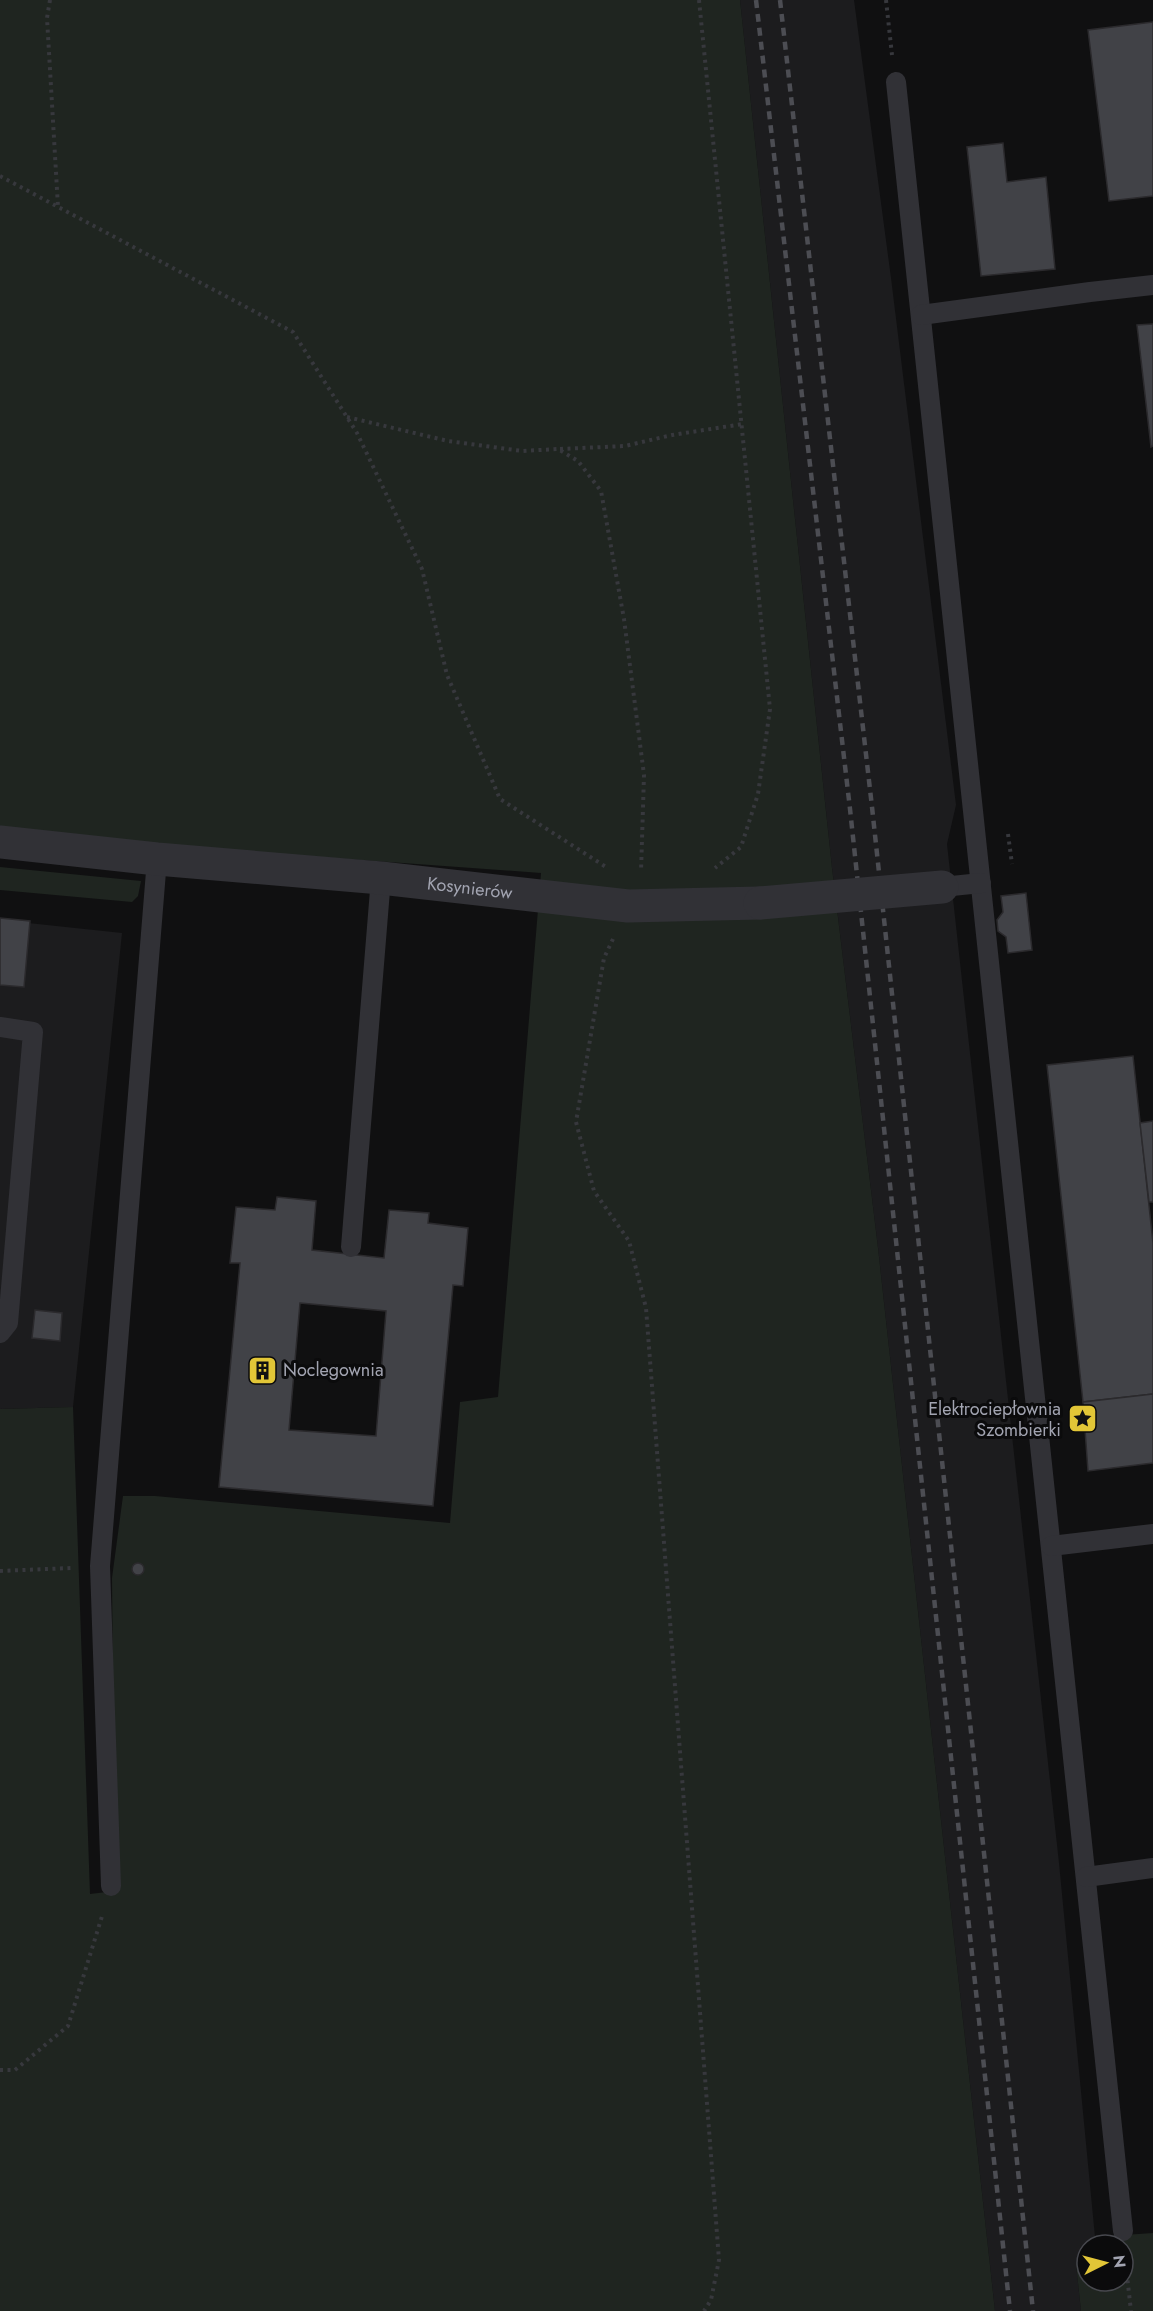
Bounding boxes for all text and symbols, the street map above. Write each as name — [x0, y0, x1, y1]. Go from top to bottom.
street label: Kosynierów — [426, 870, 514, 906]
building icon: Noclegownia — [246, 1354, 278, 1386]
place label: Noclegownia — [283, 1357, 384, 1383]
place label: Elektrociepłownia Szombierki — [928, 1396, 1061, 1443]
place icon: Elektrociepłownia Szombierki — [1066, 1403, 1098, 1435]
north arrow — [1075, 2233, 1135, 2293]
text: N — [1107, 2254, 1132, 2269]

